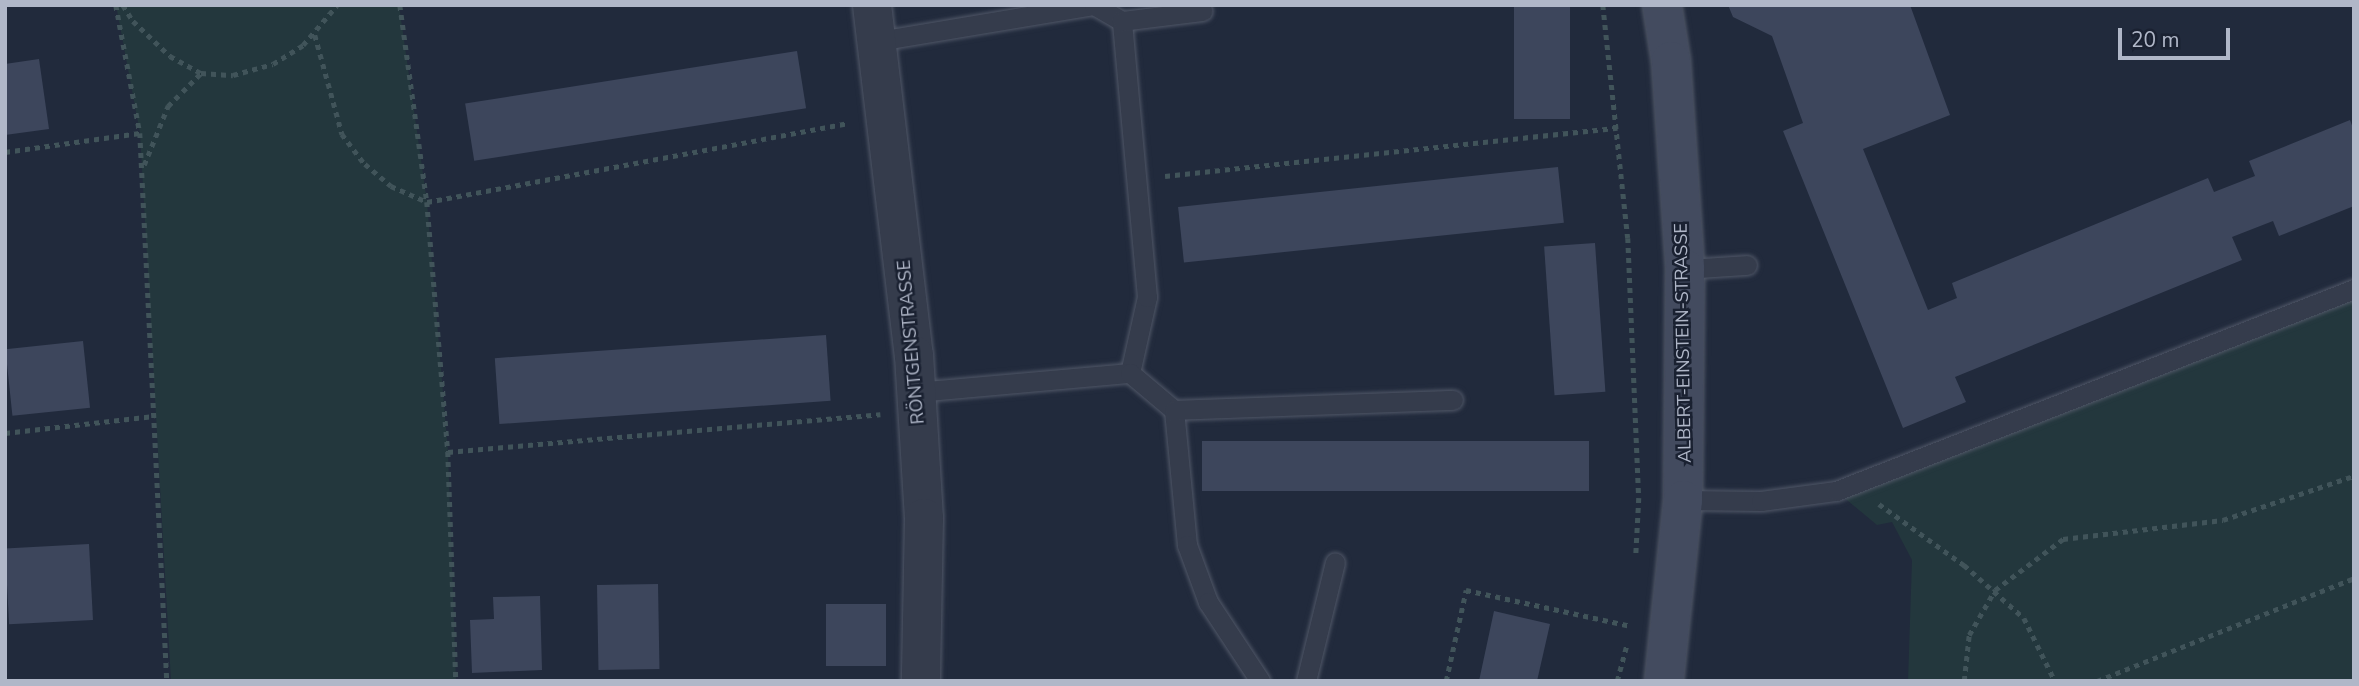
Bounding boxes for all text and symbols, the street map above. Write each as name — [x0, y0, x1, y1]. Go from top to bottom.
scale bar — [2121, 14, 2233, 58]
text: 20 m — [2131, 26, 2180, 54]
street label: ALBERT-EINSTEIN-STRASSE — [1670, 223, 1696, 463]
street label: RÖNTGENSTRASSE — [893, 259, 929, 425]

